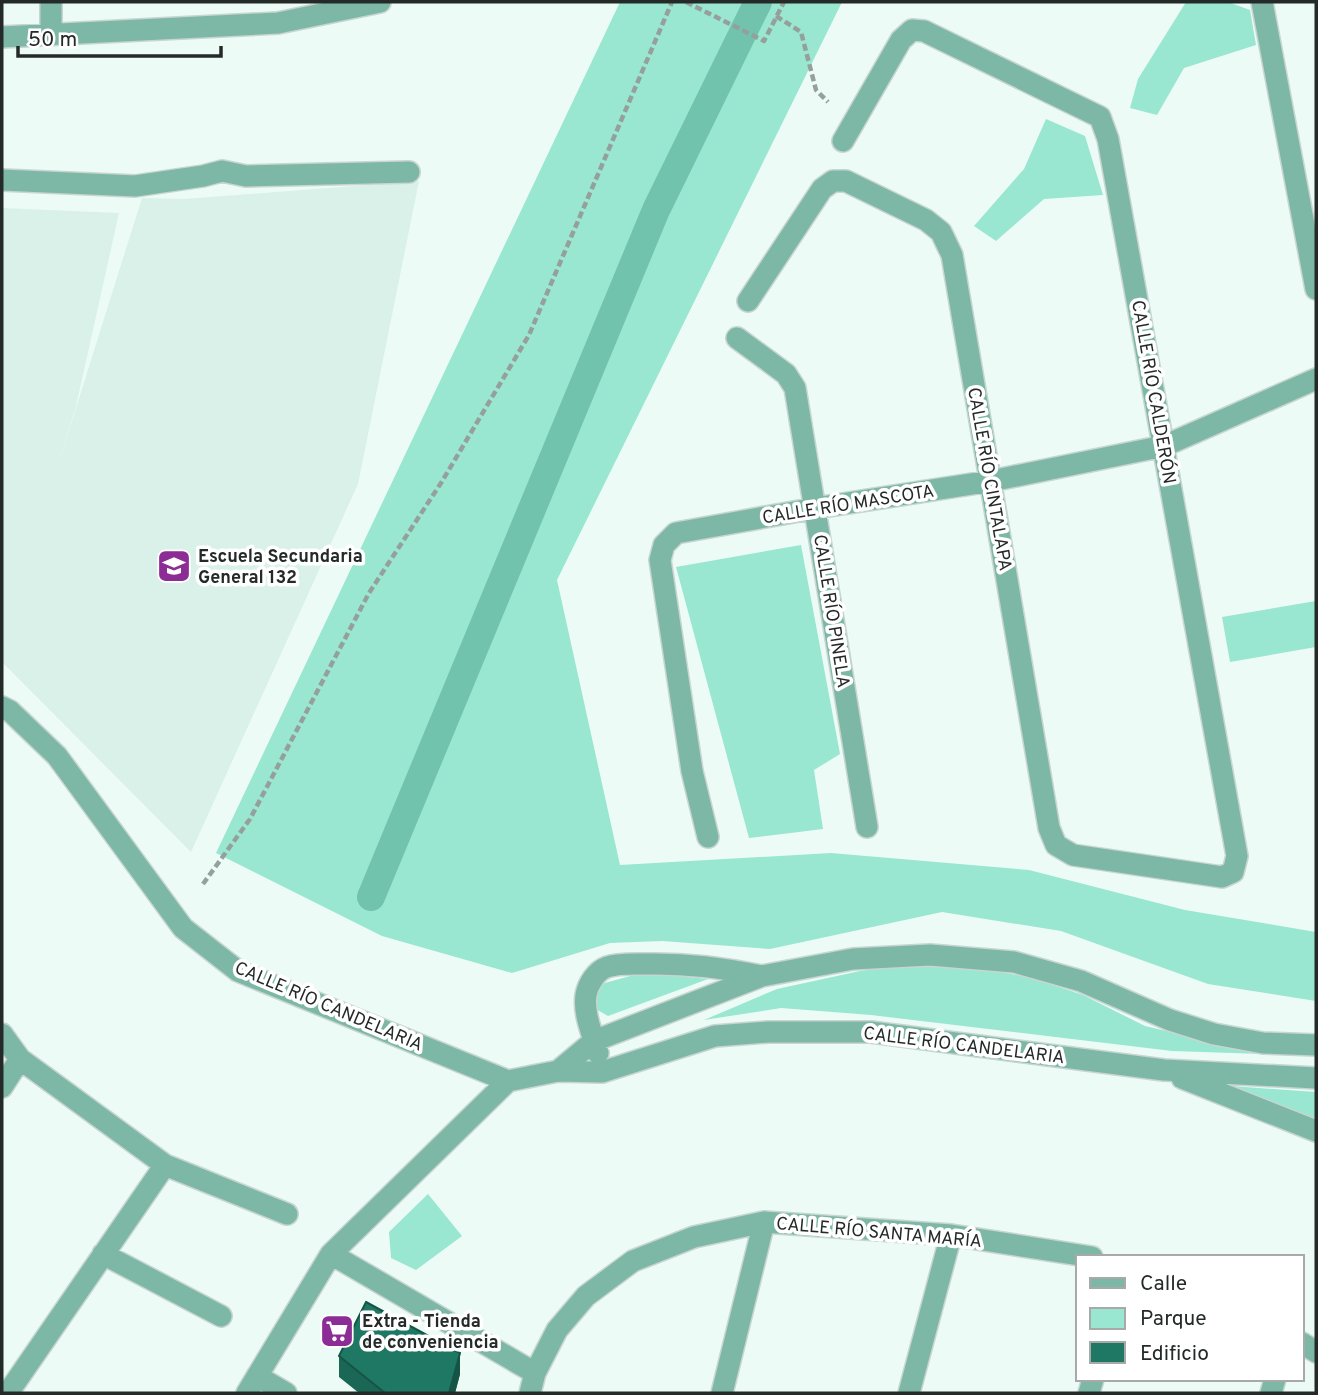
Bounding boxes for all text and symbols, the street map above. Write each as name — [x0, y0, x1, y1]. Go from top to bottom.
scale bar — [18, 14, 220, 58]
text: 50 m — [28, 27, 77, 54]
street label: CALLE RÍO CALDERÓN — [1125, 298, 1182, 486]
street label: CALLE RÍO CINTALAPA — [961, 385, 1018, 573]
street label: CALLE RÍO MASCOTA — [760, 479, 936, 530]
street label: CALLE RÍO PINELA — [807, 533, 856, 690]
place label: Escuela Secundaria General 132 — [198, 546, 363, 590]
school or university icon: Escuela Secundaria General 132 — [155, 547, 193, 585]
street label: CALLE RÍO CANDELARIA — [231, 955, 427, 1058]
street label: CALLE RÍO CANDELARIA — [862, 1021, 1066, 1070]
street label: CALLE RÍO SANTA MARÍA — [775, 1211, 983, 1254]
legend — [1076, 1255, 1304, 1381]
text: Calle — [1140, 1271, 1187, 1298]
text: Parque — [1140, 1306, 1207, 1333]
place label: Extra - Tienda de conveniencia — [362, 1311, 499, 1355]
supermarket icon: Extra - Tienda de conveniencia — [318, 1312, 356, 1350]
text: Edificio — [1140, 1341, 1209, 1368]

